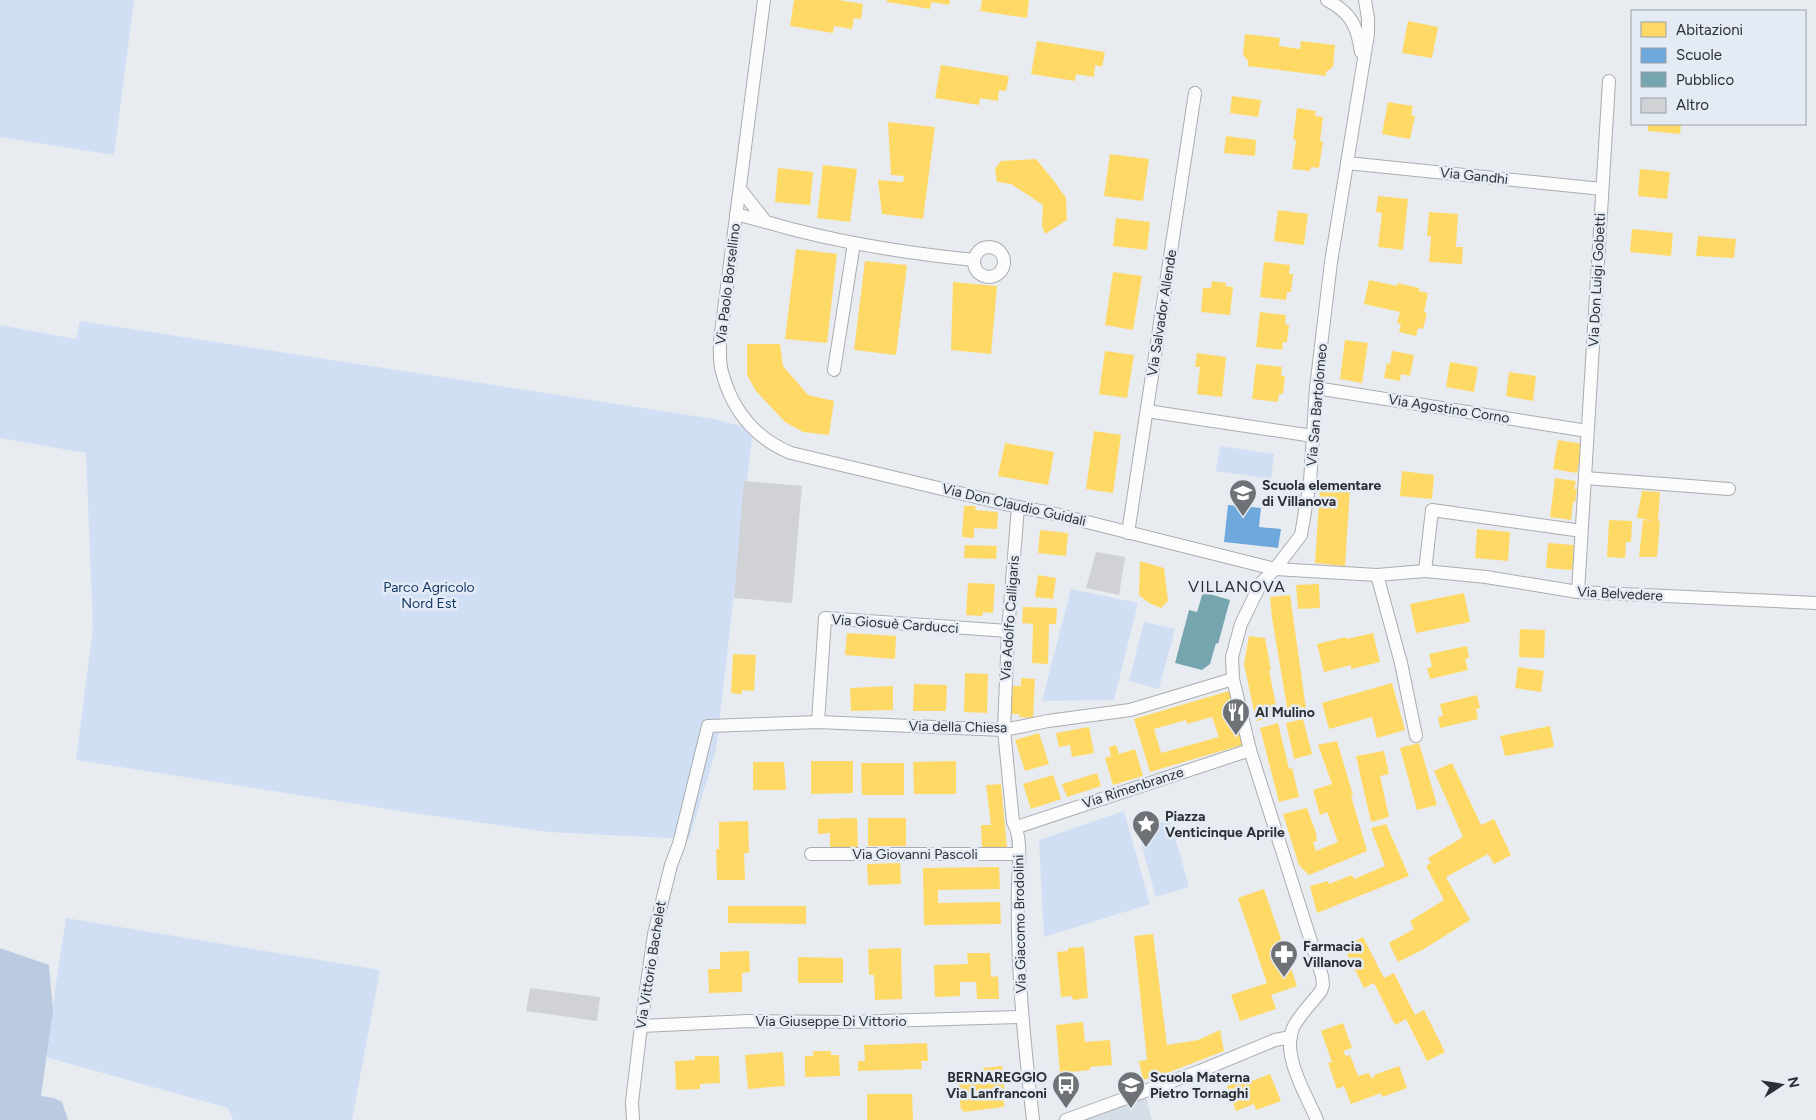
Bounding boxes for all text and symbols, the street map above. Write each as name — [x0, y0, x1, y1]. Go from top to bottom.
legend — [1631, 10, 1806, 125]
text: Abitazioni — [1676, 21, 1743, 39]
text: Scuole — [1676, 46, 1722, 64]
text: Pubblico — [1676, 71, 1734, 89]
text: Altro — [1676, 96, 1709, 114]
street label: Via Gandhi — [1439, 164, 1509, 188]
street label: Via Don Luigi Gobetti — [1585, 213, 1609, 347]
street label: Via Paolo Borsellino — [712, 222, 744, 346]
street label: Via Salvador Allende — [1144, 248, 1180, 378]
street label: Via San Bartolomeo — [1303, 343, 1331, 467]
street label: Via Agostino Corno — [1387, 391, 1511, 427]
place label: Scuola elementare di Villanova — [1262, 477, 1382, 510]
school or university icon: Scuola elementare di Villanova — [1228, 478, 1258, 517]
street label: Via Don Claudio Guidali — [940, 480, 1088, 530]
street label: Via Adolfo Calligaris — [997, 555, 1023, 681]
district label: VILLANOVA — [1188, 577, 1286, 596]
park label: Parco Agricolo Nord Est — [383, 579, 475, 612]
street label: Via Belvedere — [1577, 583, 1664, 605]
street label: Via Giosuè Carducci — [831, 611, 959, 637]
restaurant icon: Al Mulino — [1221, 697, 1251, 736]
place label: Al Mulino — [1255, 704, 1315, 721]
street label: Via della Chiesa — [909, 718, 1007, 736]
street label: Via Rimenbranze — [1080, 764, 1186, 812]
place label: Piazza Venticinque Aprile — [1165, 808, 1285, 841]
place icon: Piazza Venticinque Aprile — [1131, 809, 1161, 848]
street label: Via Giovanni Pascoli — [852, 846, 978, 863]
street label: Via Giacomo Brodolini — [1010, 854, 1030, 994]
street label: Via Vittorio Bachelet — [632, 900, 670, 1030]
place label: Farmacia Villanova — [1303, 938, 1362, 971]
pharmacy icon: Farmacia Villanova — [1269, 939, 1299, 978]
street label: Via Giuseppe Di Vittorio — [755, 1013, 907, 1030]
north arrow — [1756, 1060, 1806, 1110]
place label: BERNAREGGIO Via Lanfranconi — [946, 1069, 1047, 1102]
place label: Scuola Materna Pietro Tornaghi — [1150, 1069, 1250, 1102]
bus stop icon: BERNAREGGIO Via Lanfranconi — [1051, 1070, 1081, 1109]
school or university icon: Scuola Materna Pietro Tornaghi — [1116, 1070, 1146, 1109]
text: N — [1784, 1075, 1803, 1089]

